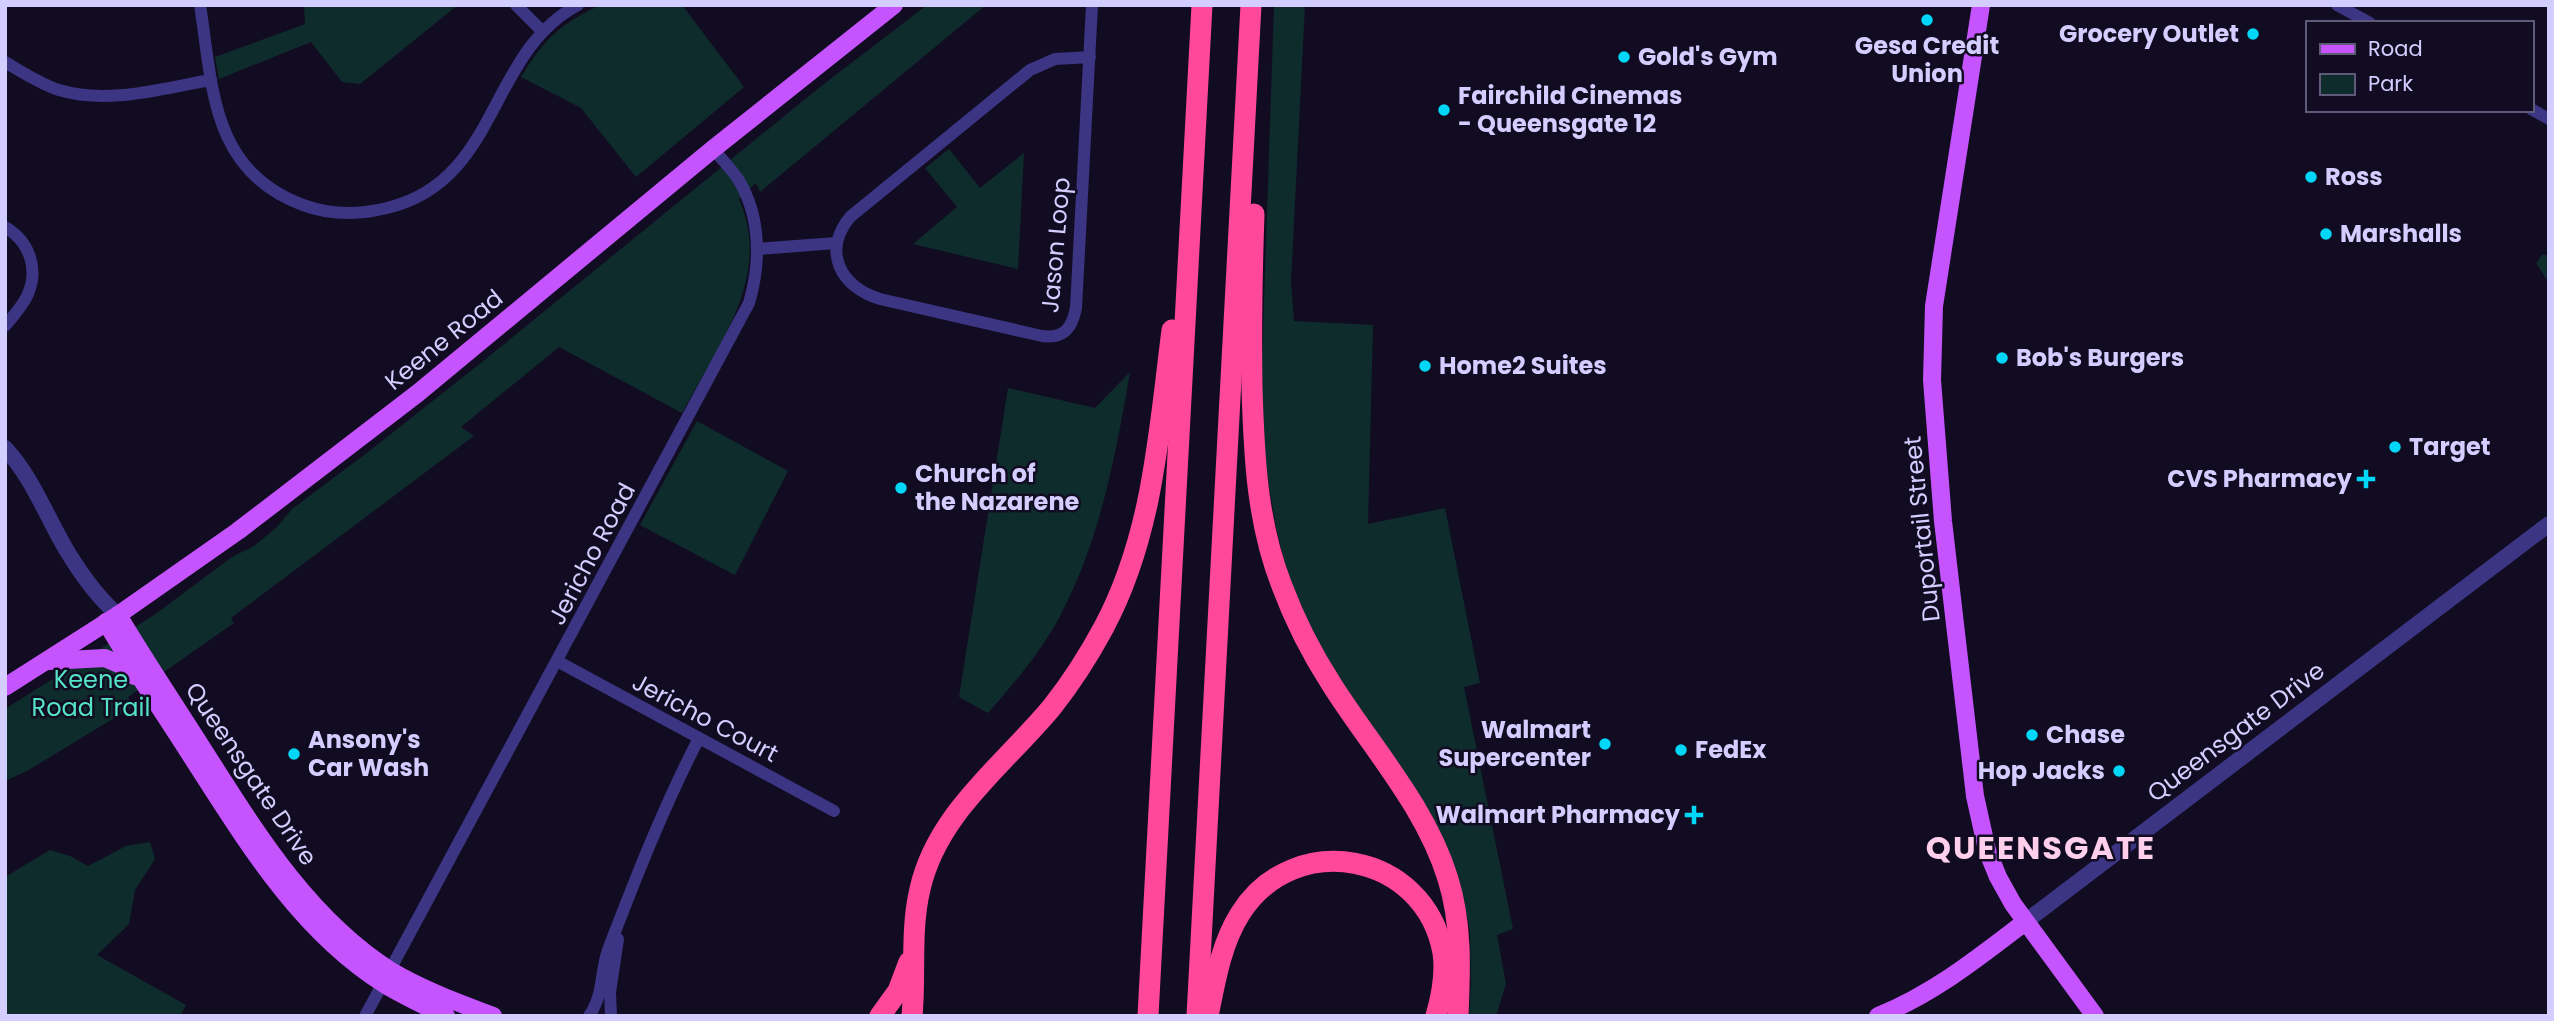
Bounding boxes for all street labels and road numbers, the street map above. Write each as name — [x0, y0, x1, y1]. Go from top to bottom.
street label: Jason Loop — [1033, 176, 1078, 314]
street label: Keene Road — [378, 282, 510, 397]
street label: Duportail Street — [1895, 435, 1948, 623]
street label: Jericho Road — [540, 477, 643, 631]
street label: Queensgate Drive — [2140, 654, 2331, 809]
street label: Jericho Court — [626, 665, 784, 770]
street label: Queensgate Drive — [178, 676, 325, 872]

